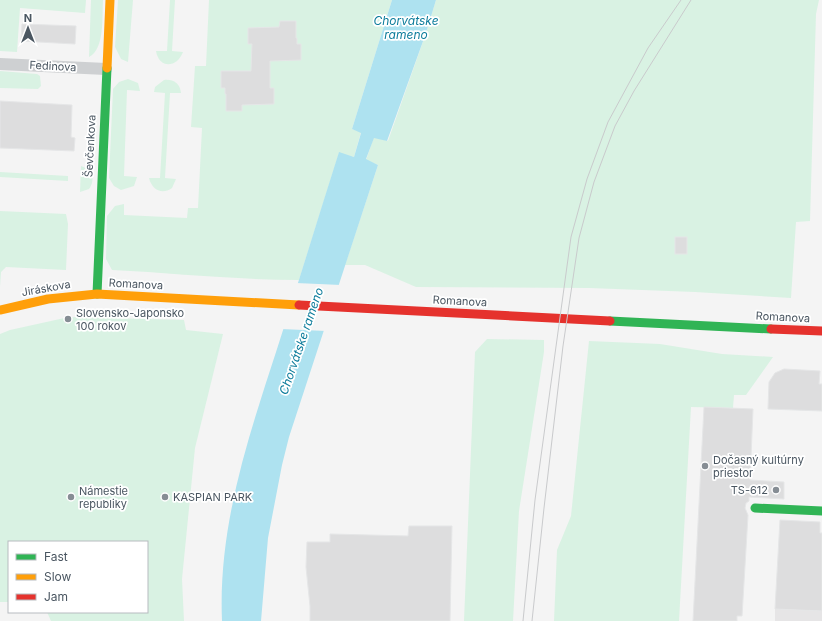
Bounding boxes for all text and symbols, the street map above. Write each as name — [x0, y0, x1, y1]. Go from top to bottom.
north arrow — [8, 8, 48, 48]
text: N — [24, 11, 32, 25]
water label: Chorvátske rameno — [373, 13, 439, 42]
street label: Fedinova — [29, 58, 77, 74]
street label: Ševčenkova — [81, 114, 99, 178]
street label: Romanova — [108, 276, 164, 292]
street label: Jiráskova — [20, 277, 72, 299]
water label: Chorvátske rameno — [276, 286, 326, 396]
street label: Romanova — [432, 293, 488, 309]
place label: Slovensko-Japonsko 100 rokov — [76, 306, 185, 333]
street label: Romanova — [755, 309, 811, 325]
marker: Slovensko-Japonsko 100 rokov — [63, 314, 73, 324]
place label: Dočasný kultúrny priestor — [713, 453, 804, 480]
marker: Dočasný kultúrny priestor — [700, 461, 710, 471]
place label: TS-612 — [731, 483, 768, 497]
place label: Námestie republiky — [79, 484, 128, 511]
marker: TS-612 — [771, 485, 781, 495]
place label: KASPIAN PARK — [173, 490, 253, 504]
marker: Námestie republiky — [66, 492, 76, 502]
marker: KASPIAN PARK — [160, 492, 170, 502]
legend — [8, 541, 148, 613]
text: Fast — [44, 549, 68, 564]
text: Slow — [44, 569, 72, 584]
text: Jam — [44, 589, 68, 604]

